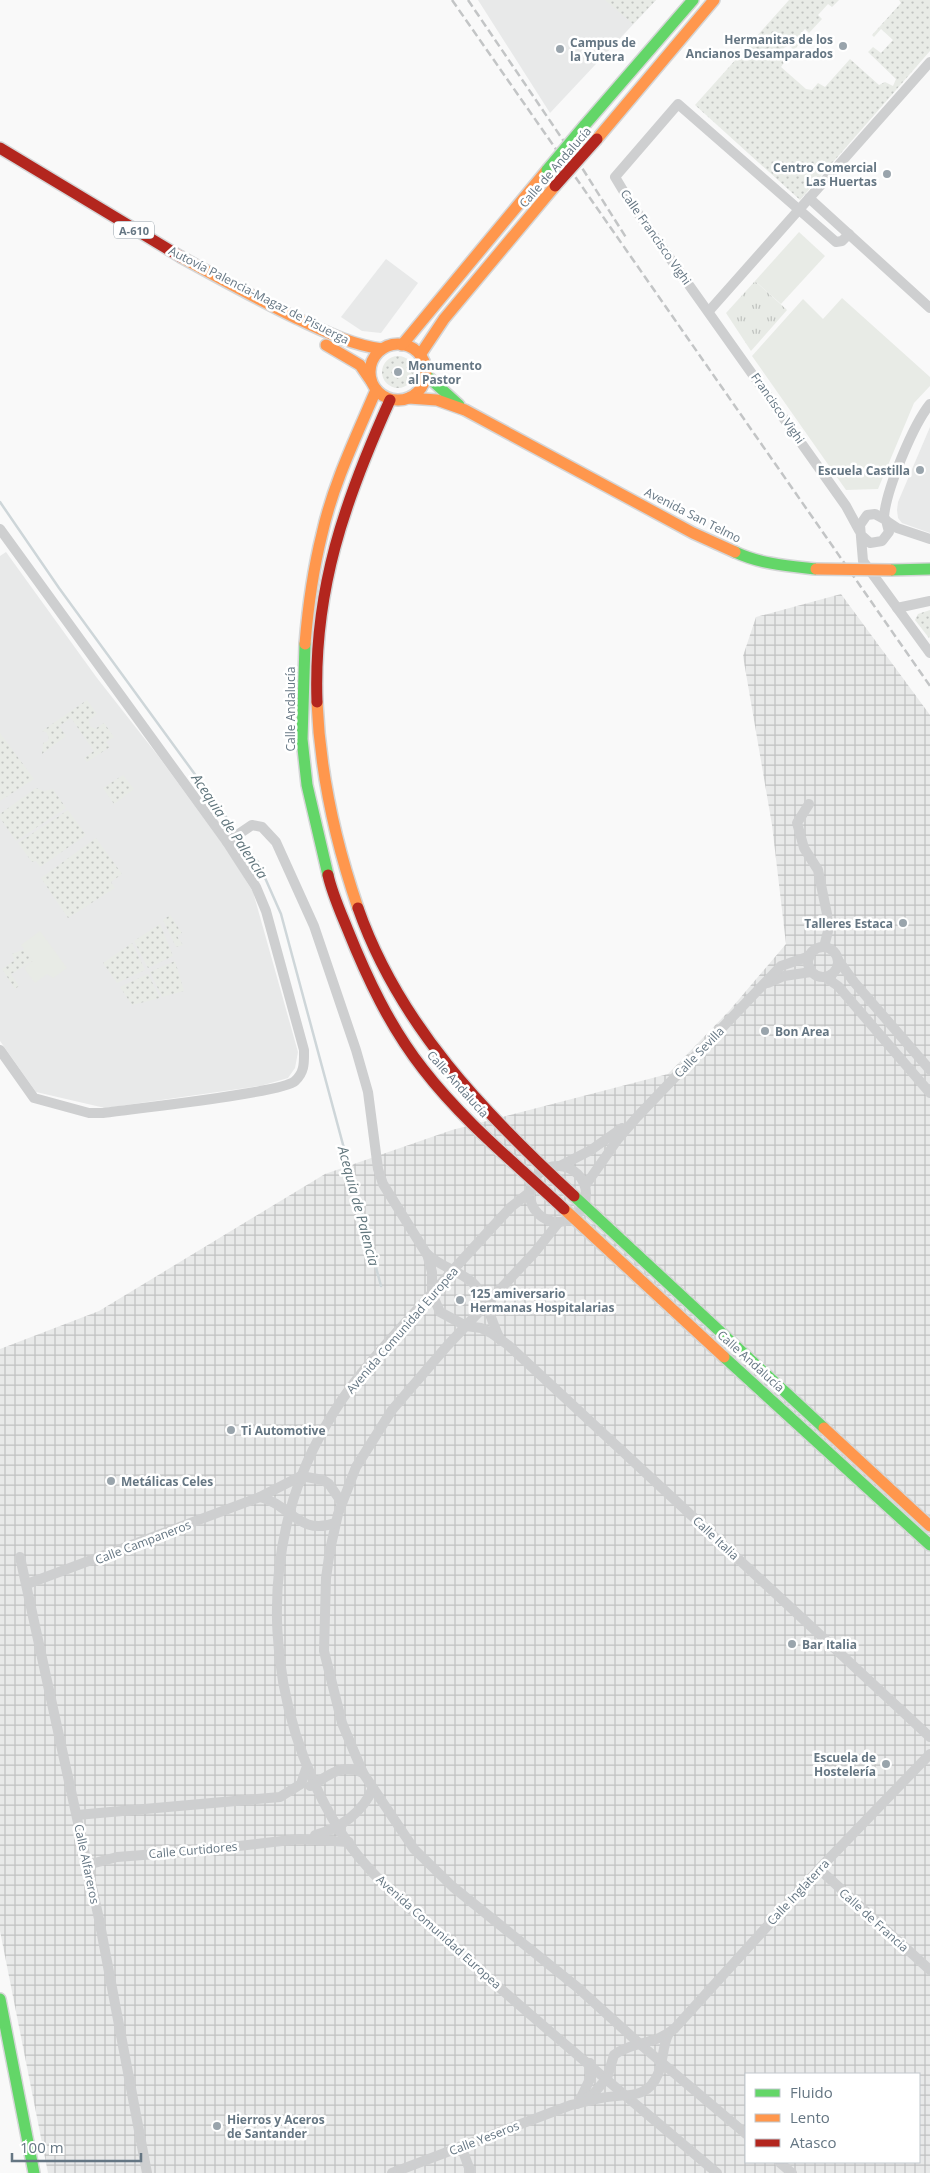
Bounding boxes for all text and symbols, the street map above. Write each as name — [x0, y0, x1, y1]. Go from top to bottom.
place label: Hermanitas de los Ancianos Desamparados — [686, 31, 833, 62]
place label: Campus de la Yutera — [570, 34, 636, 65]
marker: Hermanitas de los Ancianos Desamparados — [837, 40, 849, 52]
marker: Campus de la Yutera — [554, 43, 566, 55]
street label: Calle de Andalucía — [515, 123, 595, 211]
place label: Centro Comercial Las Huertas — [773, 159, 877, 190]
marker: Centro Comercial Las Huertas — [881, 168, 893, 180]
street label: Calle Francisco Vighi — [617, 186, 695, 288]
road number: A-610 — [114, 222, 154, 238]
street label: Autovía Palencia-Magaz de Pisuerga — [166, 242, 352, 348]
place label: Monumento al Pastor — [408, 357, 482, 388]
marker: Monumento al Pastor — [392, 366, 404, 378]
street label: Francisco Vighi — [747, 369, 809, 447]
place label: Escuela Castilla — [818, 462, 910, 479]
marker: Escuela Castilla — [914, 464, 926, 476]
street label: Avenida San Telmo — [642, 483, 744, 547]
street label: Calle Andalucía — [282, 667, 299, 751]
water label: Acequia de Palencia — [187, 769, 272, 882]
place label: Talleres Estaca — [804, 915, 893, 932]
marker: Talleres Estaca — [897, 917, 909, 929]
street label: Calle Sevilla — [670, 1023, 728, 1081]
place label: Bon Area — [775, 1023, 830, 1040]
marker: Bon Area — [759, 1025, 771, 1037]
street label: Calle Andalucía — [423, 1047, 493, 1121]
water label: Acequia de Palencia — [334, 1143, 384, 1268]
street label: Avenida Comunidad Europea — [342, 1263, 462, 1397]
place label: 125 amiversario Hermanas Hospitalarias — [470, 1285, 615, 1316]
marker: 125 amiversario Hermanas Hospitalarias — [454, 1294, 466, 1306]
street label: Calle Andalucía — [714, 1326, 788, 1396]
place label: Ti Automotive — [241, 1422, 326, 1439]
marker: Ti Automotive — [225, 1424, 237, 1436]
place label: Metálicas Celes — [121, 1473, 213, 1490]
marker: Metálicas Celes — [105, 1475, 117, 1487]
street label: Calle Italia — [689, 1512, 743, 1564]
street label: Calle Campaneros — [93, 1516, 194, 1568]
place label: Bar Italia — [802, 1636, 857, 1653]
marker: Bar Italia — [786, 1638, 798, 1650]
place label: Escuela de Hostelería — [813, 1749, 876, 1780]
marker: Escuela de Hostelería — [880, 1758, 892, 1770]
street label: Calle Alfareros — [70, 1823, 104, 1906]
street label: Calle Curtidores — [148, 1838, 238, 1862]
street label: Calle Inglaterra — [763, 1855, 833, 1929]
street label: Avenida Comunidad Europea — [373, 1871, 505, 1993]
street label: Calle de Francia — [836, 1884, 912, 1956]
legend — [745, 2073, 920, 2163]
text: Fluido — [790, 2082, 833, 2102]
text: Lento — [790, 2107, 830, 2127]
place label: Hierros y Aceros de Santander — [227, 2111, 325, 2142]
street label: Calle Yeseros — [446, 2117, 522, 2159]
marker: Hierros y Aceros de Santander — [211, 2120, 223, 2132]
scale bar — [12, 2130, 141, 2162]
text: Atasco — [790, 2132, 837, 2152]
text: 100 m — [20, 2137, 64, 2157]

